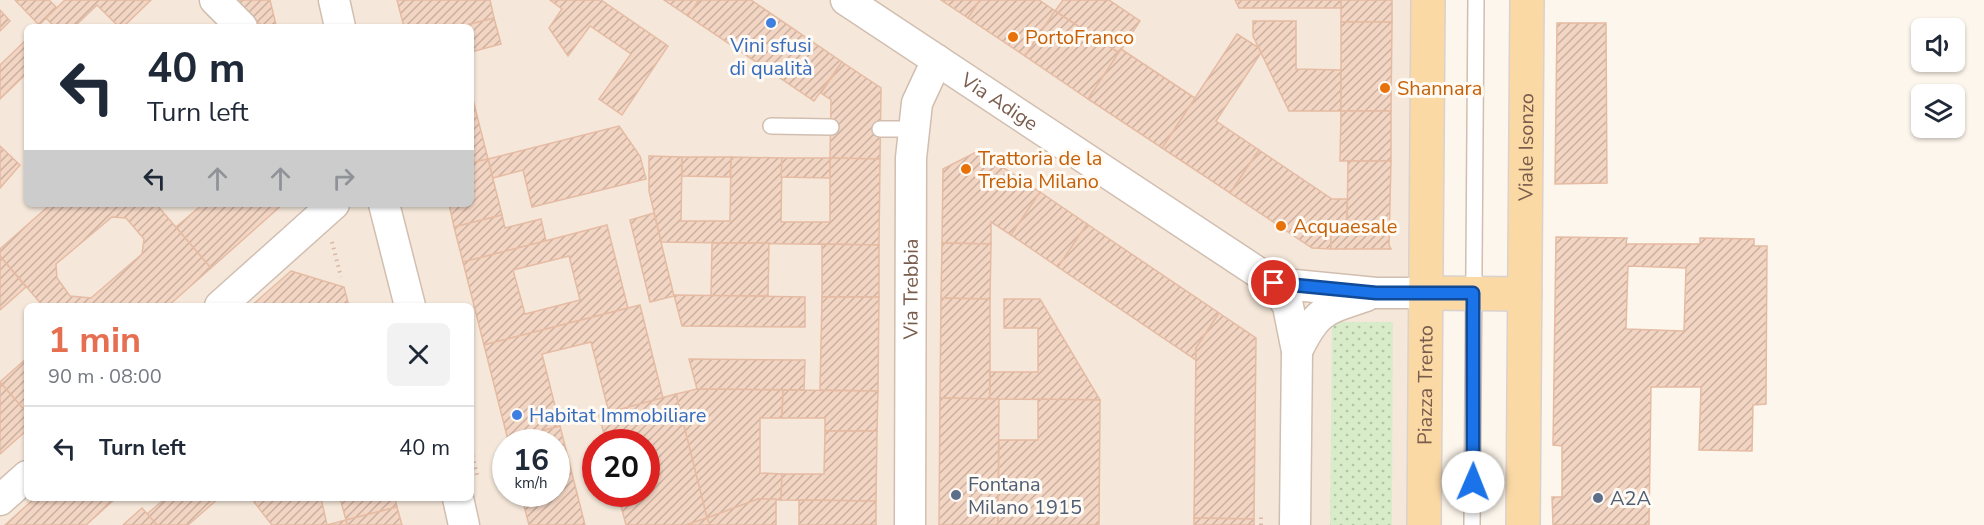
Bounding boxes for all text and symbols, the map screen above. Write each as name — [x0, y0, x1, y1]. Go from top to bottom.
marker: Vini sfusi di qualità — [764, 16, 778, 30]
map controls — [1911, 18, 1965, 138]
button: sound — [1911, 18, 1965, 72]
place label: PortoFranco — [1025, 24, 1134, 51]
marker: PortoFranco — [1006, 30, 1020, 44]
place label: Vini sfusi di qualità — [729, 32, 813, 82]
text: 40 m — [147, 40, 246, 97]
icon: left — [48, 48, 126, 126]
street label: Via Adige — [954, 66, 1043, 137]
place label: Shannara — [1397, 75, 1482, 102]
marker: Shannara — [1378, 81, 1392, 95]
button: layers — [1911, 84, 1965, 138]
street label: Viale Isonzo — [1512, 93, 1540, 202]
text: Turn left — [147, 94, 248, 131]
place label: Trattoria de la Trebia Milano — [978, 145, 1102, 195]
icon: left — [138, 162, 171, 195]
icon: ahead — [201, 162, 234, 195]
icon: ahead — [264, 162, 297, 195]
icon: right — [327, 162, 360, 195]
marker: Trattoria de la Trebia Milano — [959, 162, 973, 176]
place label: Acquaesale — [1293, 213, 1397, 240]
marker: Acquaesale — [1274, 219, 1288, 233]
street label: Via Trebbia — [898, 238, 925, 341]
pin — [1248, 257, 1299, 308]
icon: arrive — [1257, 266, 1290, 299]
text: 1 min — [48, 316, 141, 365]
button: close — [387, 323, 450, 386]
street label: Piazza Trento — [1412, 325, 1440, 445]
text: 90 m · 08:00 — [48, 363, 162, 390]
place label: Habitat Immobiliare — [529, 402, 706, 429]
marker: Habitat Immobiliare — [510, 408, 524, 422]
speed limit sign: 20 — [582, 429, 660, 507]
icon: left — [48, 432, 81, 465]
text: Turn left — [99, 433, 186, 463]
text: 40 m — [399, 433, 450, 463]
text: 16 — [513, 440, 549, 481]
position arrow — [1441, 450, 1505, 514]
place label: Fontana Milano 1915 — [968, 471, 1082, 521]
text: km/h — [514, 473, 548, 493]
place label: A2A — [1610, 485, 1652, 512]
marker: Fontana Milano 1915 — [949, 488, 963, 502]
marker: A2A — [1591, 491, 1605, 505]

